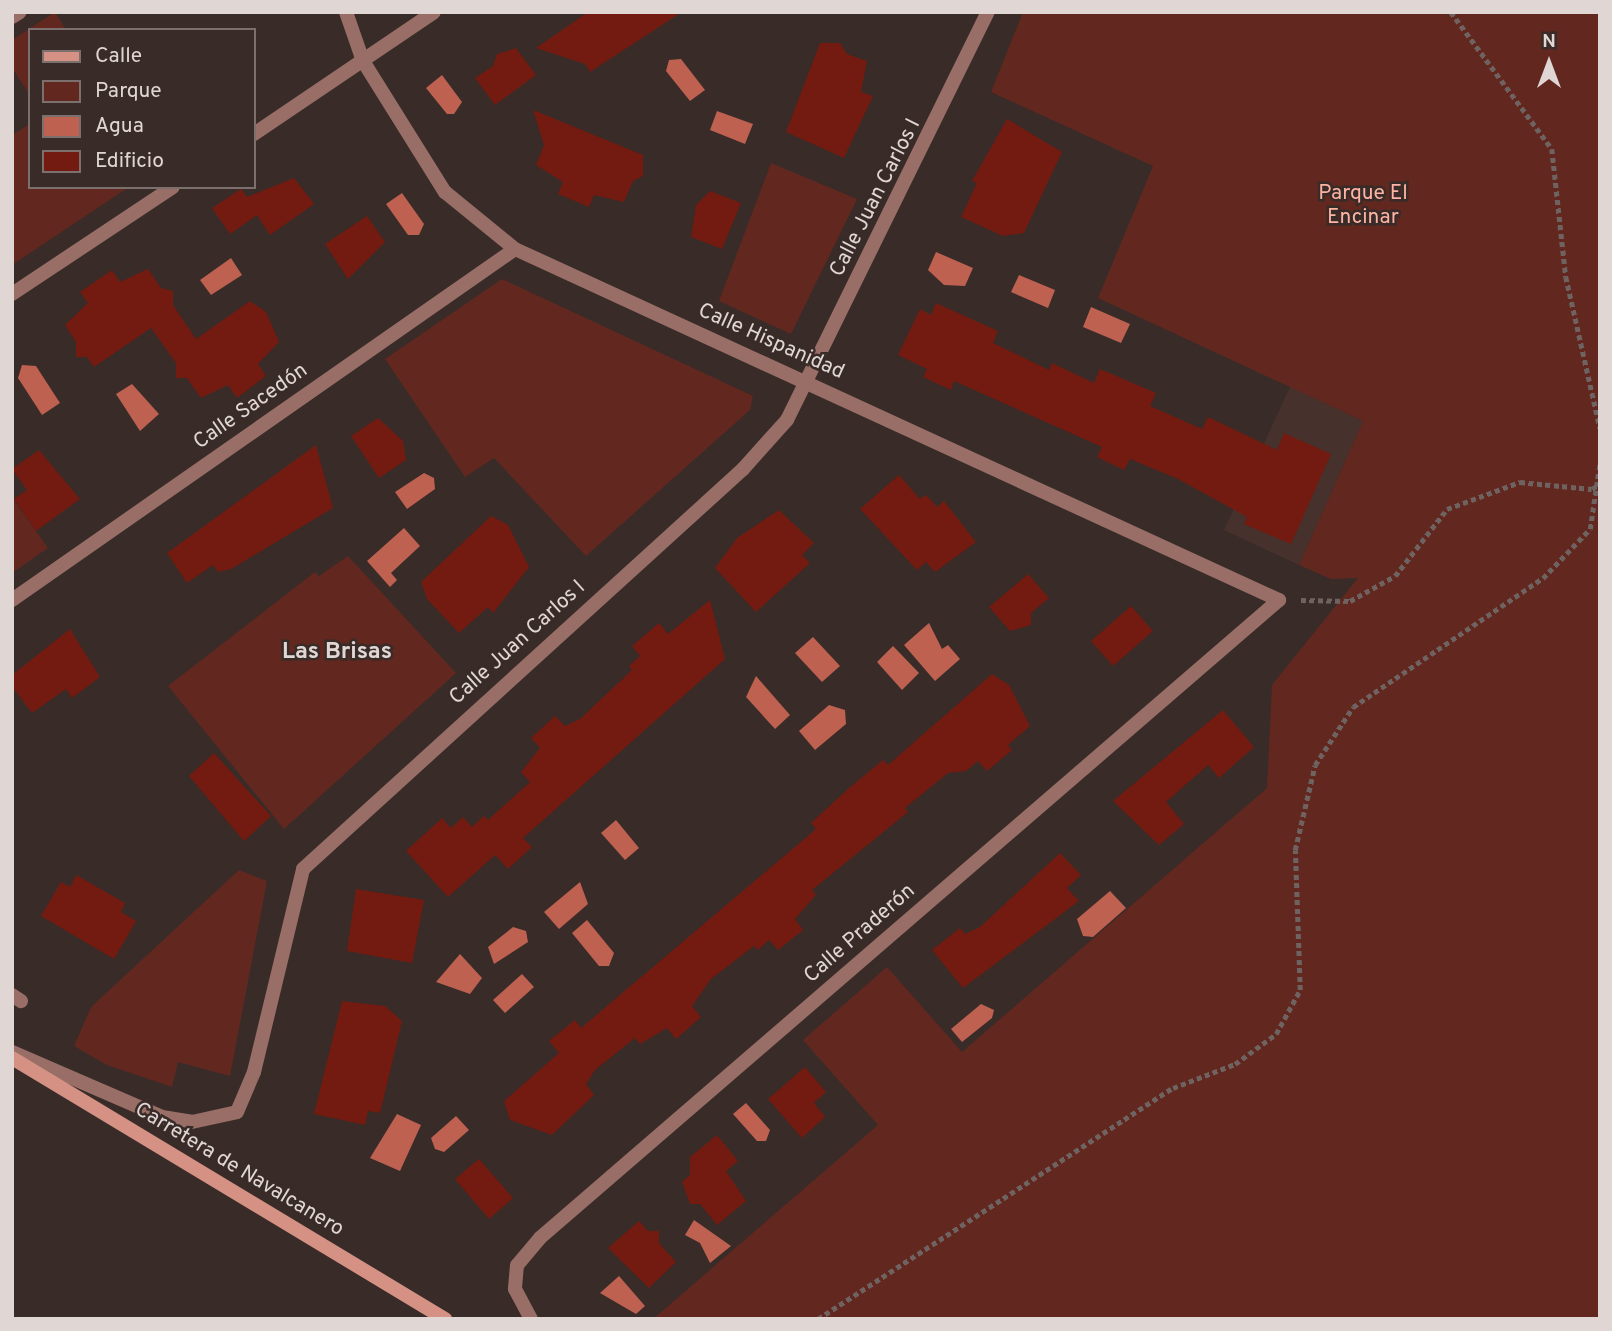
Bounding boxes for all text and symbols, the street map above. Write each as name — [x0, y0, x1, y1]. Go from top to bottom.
legend — [28, 28, 256, 189]
north arrow — [1514, 28, 1584, 98]
text: N — [1542, 30, 1556, 54]
text: Calle — [95, 43, 142, 70]
text: Parque — [95, 78, 162, 105]
text: Agua — [95, 113, 144, 140]
street label: Calle Juan Carlos I — [825, 115, 927, 281]
text: Edificio — [95, 148, 164, 175]
park label: Parque El Encinar — [1318, 181, 1408, 231]
street label: Calle Hispanidad — [694, 298, 848, 386]
street label: Calle Sacedón — [189, 358, 313, 456]
street label: Calle Juan Carlos I — [445, 575, 591, 711]
district label: Las Brisas — [282, 639, 392, 667]
street label: Calle Praderón — [799, 879, 921, 989]
street label: Carretera de Navalcanero — [130, 1098, 348, 1242]

